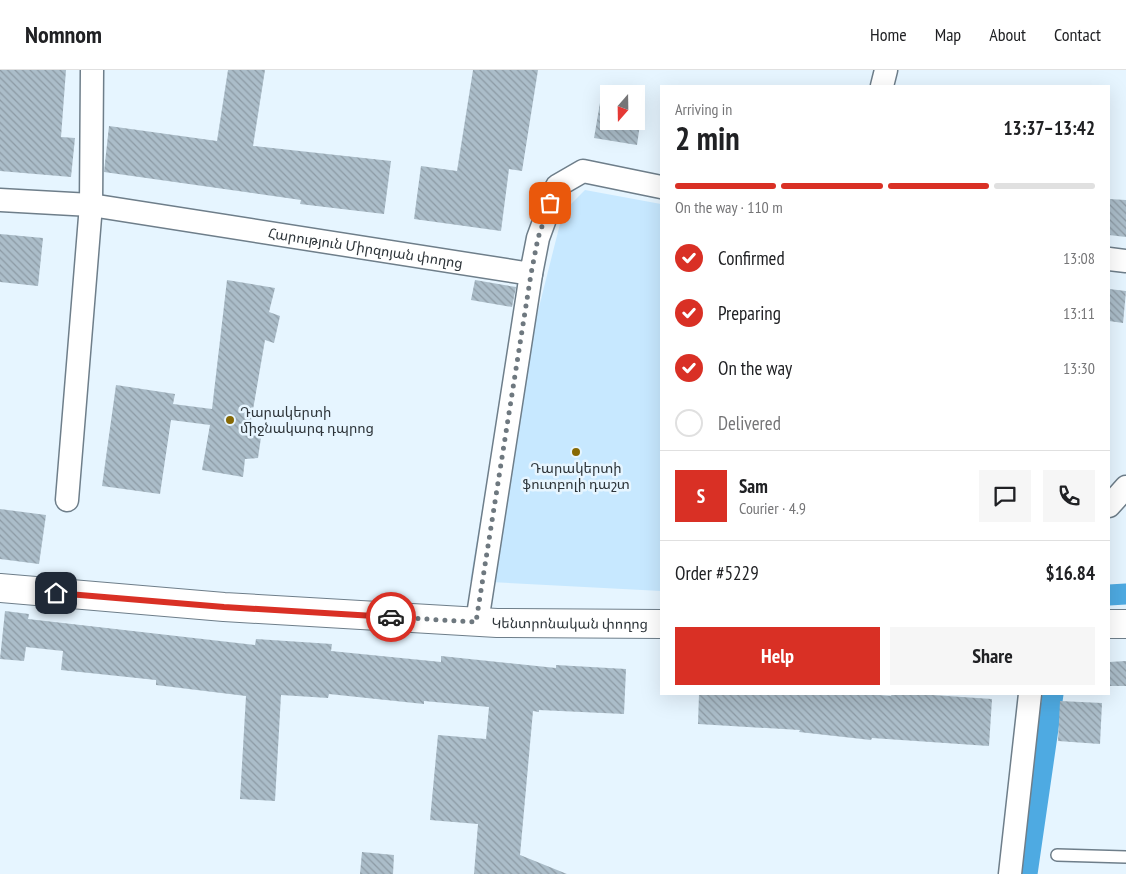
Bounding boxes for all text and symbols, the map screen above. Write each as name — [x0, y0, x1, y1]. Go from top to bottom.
text: Nomnom — [25, 19, 102, 50]
text: Home — [870, 23, 907, 46]
text: Map — [935, 23, 961, 46]
text: About — [989, 23, 1026, 46]
text: Contact — [1054, 23, 1101, 46]
north arrow — [600, 85, 645, 130]
map controls — [600, 85, 645, 130]
text: Arriving in — [675, 99, 732, 119]
text: 13:37–13:42 — [1003, 116, 1095, 140]
text: 2 min — [675, 117, 740, 159]
pin — [529, 182, 571, 224]
icon: bag — [536, 189, 564, 217]
text: On the way · 110 m — [675, 197, 783, 217]
street label: Հարություն Միրզոյան փողոց — [267, 224, 464, 272]
icon: check — [675, 244, 703, 272]
text: Confirmed — [718, 246, 785, 270]
text: 13:08 — [1063, 248, 1095, 268]
icon: check — [675, 299, 703, 327]
text: Preparing — [718, 301, 781, 325]
text: 13:11 — [1063, 303, 1095, 323]
icon: check — [675, 354, 703, 382]
text: On the way — [718, 356, 792, 380]
text: 13:30 — [1063, 358, 1095, 378]
place label: Դարակերտի միջնակարգ դպրոց — [240, 403, 374, 437]
text: Delivered — [718, 411, 781, 435]
marker: Դարակերտի միջնակարգ դպրոց — [224, 414, 236, 426]
marker: Դարակերտի ֆուտբոլի դաշտ — [570, 446, 582, 458]
place label: Դարակերտի ֆուտբոլի դաշտ — [522, 459, 630, 493]
button: chat — [979, 470, 1031, 522]
button: phone — [1043, 470, 1095, 522]
text: Sam — [739, 474, 768, 498]
text: S — [697, 484, 705, 508]
text: Courier · 4.9 — [739, 498, 806, 518]
text: Order #5229 — [675, 561, 759, 585]
text: $16.84 — [1046, 561, 1095, 585]
pin — [35, 572, 77, 614]
icon: home — [42, 579, 70, 607]
courier — [366, 592, 416, 642]
icon: car — [377, 603, 405, 631]
street label: Կենտրոնական փողոց — [491, 614, 648, 633]
button: Help — [675, 627, 880, 685]
button: Share — [890, 627, 1095, 685]

